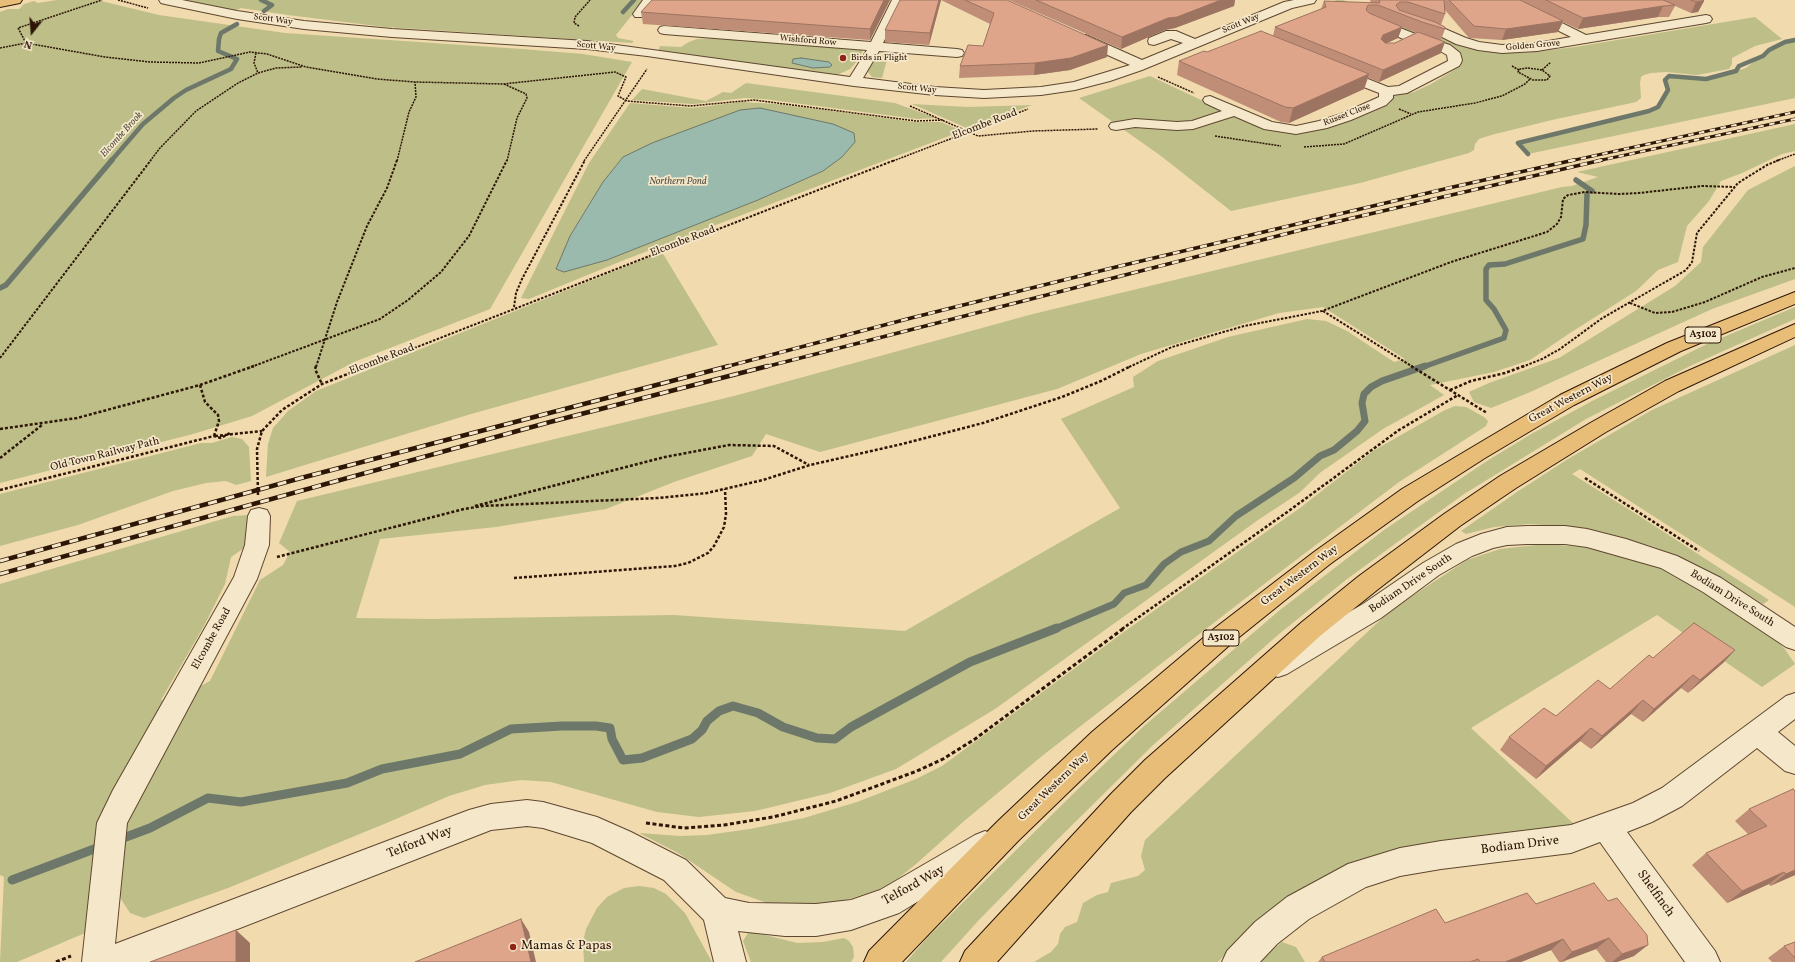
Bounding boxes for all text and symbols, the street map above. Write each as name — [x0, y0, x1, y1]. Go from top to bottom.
north arrow — [12, 12, 52, 52]
street label: Scott Way — [253, 12, 293, 28]
street label: Scott Way — [1221, 12, 1261, 36]
street label: Wishford Row — [779, 33, 837, 49]
text: N — [22, 36, 34, 52]
street label: Golden Grove — [1505, 38, 1561, 54]
street label: Scott Way — [576, 40, 616, 54]
marker: Birds in Flight — [838, 53, 848, 63]
place label: Birds in Flight — [851, 53, 907, 63]
street label: Scott Way — [897, 82, 937, 96]
street label: Russet Close — [1322, 101, 1372, 129]
street label: Elcombe Road — [951, 107, 1019, 143]
water label: Elcombe Brook — [98, 110, 146, 160]
water label: Northern Pond — [649, 176, 707, 188]
street label: Elcombe Road — [649, 224, 717, 260]
road number: A3102 — [1685, 327, 1721, 343]
street label: Elcombe Road — [348, 342, 416, 378]
street label: Great Western Way — [1527, 371, 1615, 427]
street label: Old Town Railway Path — [49, 435, 161, 475]
street label: Great Western Way — [1259, 543, 1341, 609]
street label: Bodiam Drive South — [1367, 551, 1455, 617]
street label: Bodiam Drive South — [1687, 568, 1777, 630]
street label: Elcombe Road — [190, 606, 234, 672]
road number: A3102 — [1203, 630, 1239, 646]
street label: Great Western Way — [1016, 750, 1092, 824]
street label: Telford Way — [385, 823, 455, 863]
street label: Bodiam Drive — [1480, 833, 1560, 859]
street label: Telford Way — [880, 863, 948, 909]
street label: Shelfinch — [1633, 868, 1677, 920]
place label: Mamas & Papas — [521, 939, 611, 955]
marker: Mamas & Papas — [508, 942, 518, 952]

